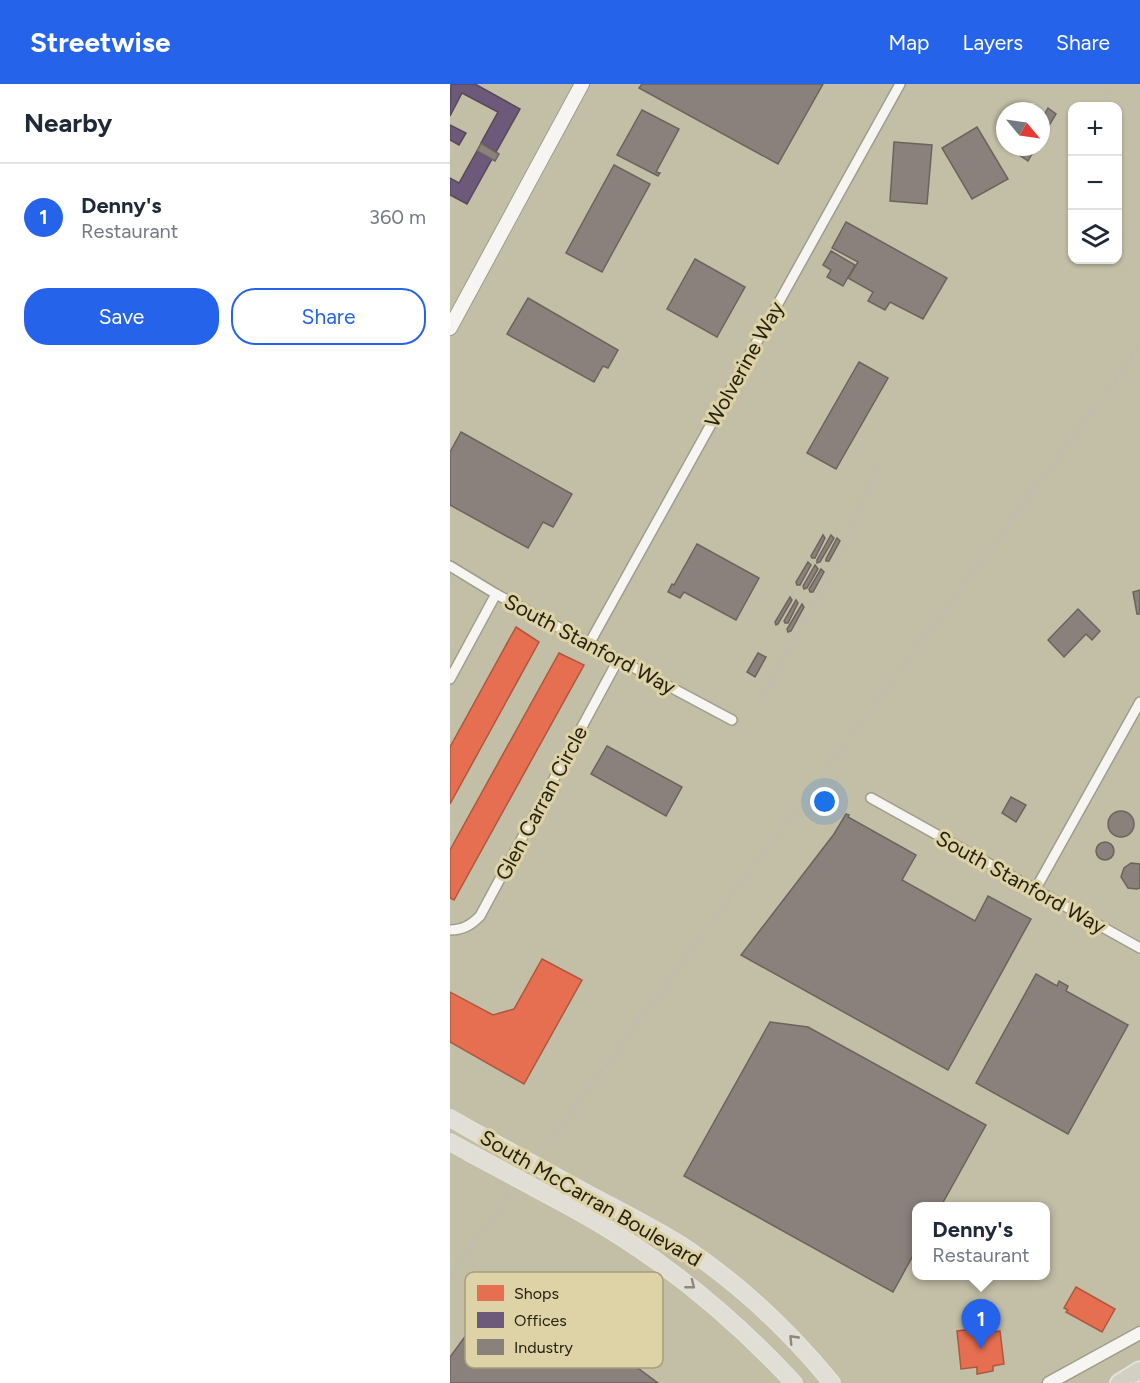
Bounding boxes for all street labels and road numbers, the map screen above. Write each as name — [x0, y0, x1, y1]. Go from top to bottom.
street label: Wolverine Way — [699, 297, 789, 431]
street label: South Stanford Way — [500, 588, 680, 700]
street label: Glen Carran Circle — [490, 722, 592, 884]
street label: South Stanford Way — [932, 825, 1110, 939]
street label: South McCarran Boulevard — [476, 1124, 706, 1272]

